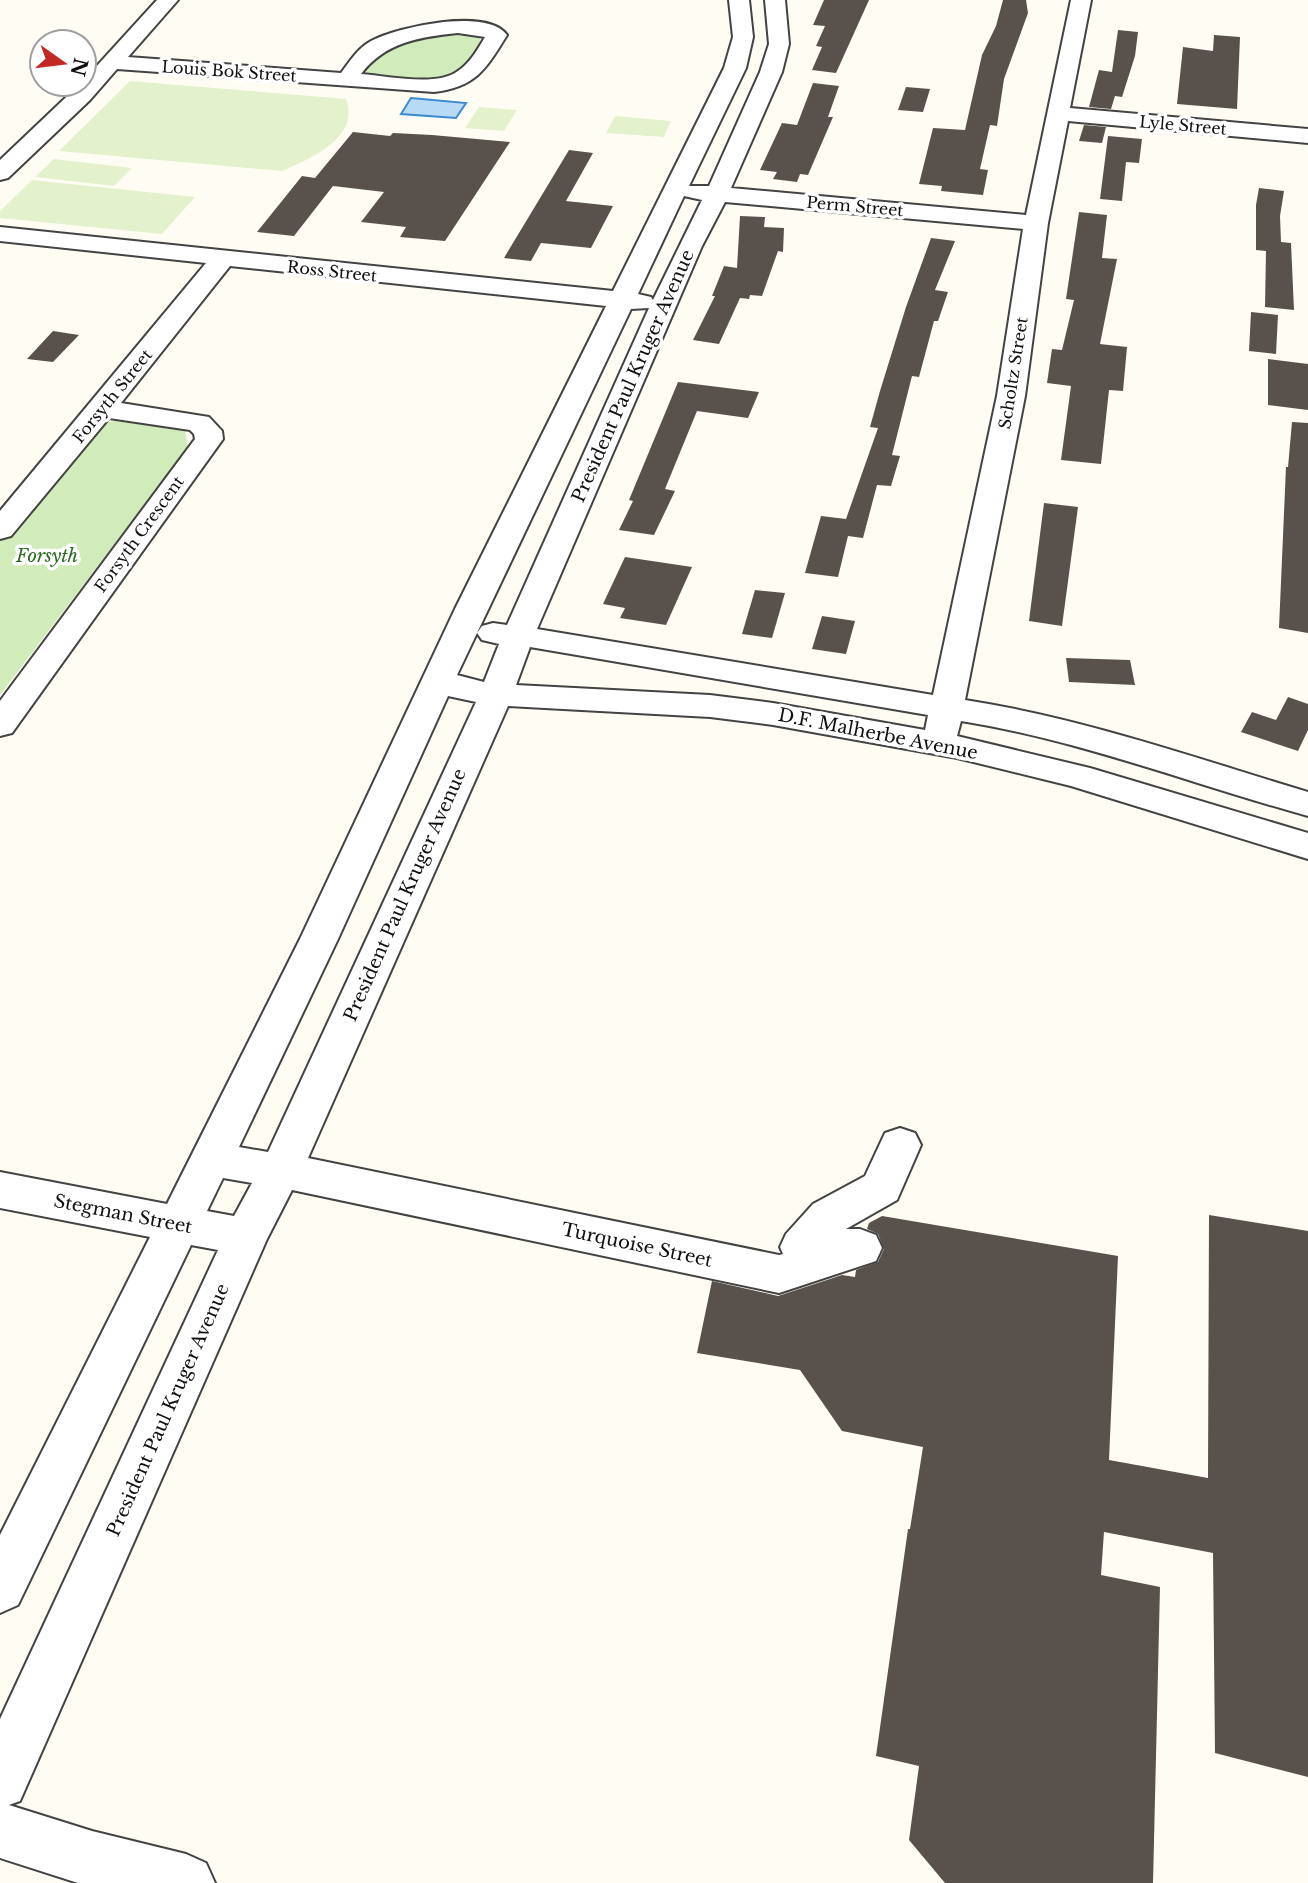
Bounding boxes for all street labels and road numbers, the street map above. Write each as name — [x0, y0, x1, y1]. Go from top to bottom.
street label: Louis Bok Street — [161, 56, 297, 86]
street label: Lyle Street — [1138, 111, 1228, 139]
street label: Perm Street — [806, 192, 904, 220]
street label: President Paul Kruger Avenue — [567, 246, 699, 506]
street label: Ross Street — [286, 256, 378, 286]
street label: Scholtz Street — [994, 316, 1032, 430]
street label: Forsyth Street — [68, 345, 156, 447]
street label: Forsyth Crescent — [90, 472, 188, 596]
street label: D.F. Malherbe Avenue — [776, 704, 980, 764]
street label: President Paul Kruger Avenue — [339, 765, 471, 1025]
street label: Stegman Street — [52, 1190, 194, 1238]
street label: Turquoise Street — [560, 1218, 714, 1272]
street label: President Paul Kruger Avenue — [102, 1280, 234, 1540]

